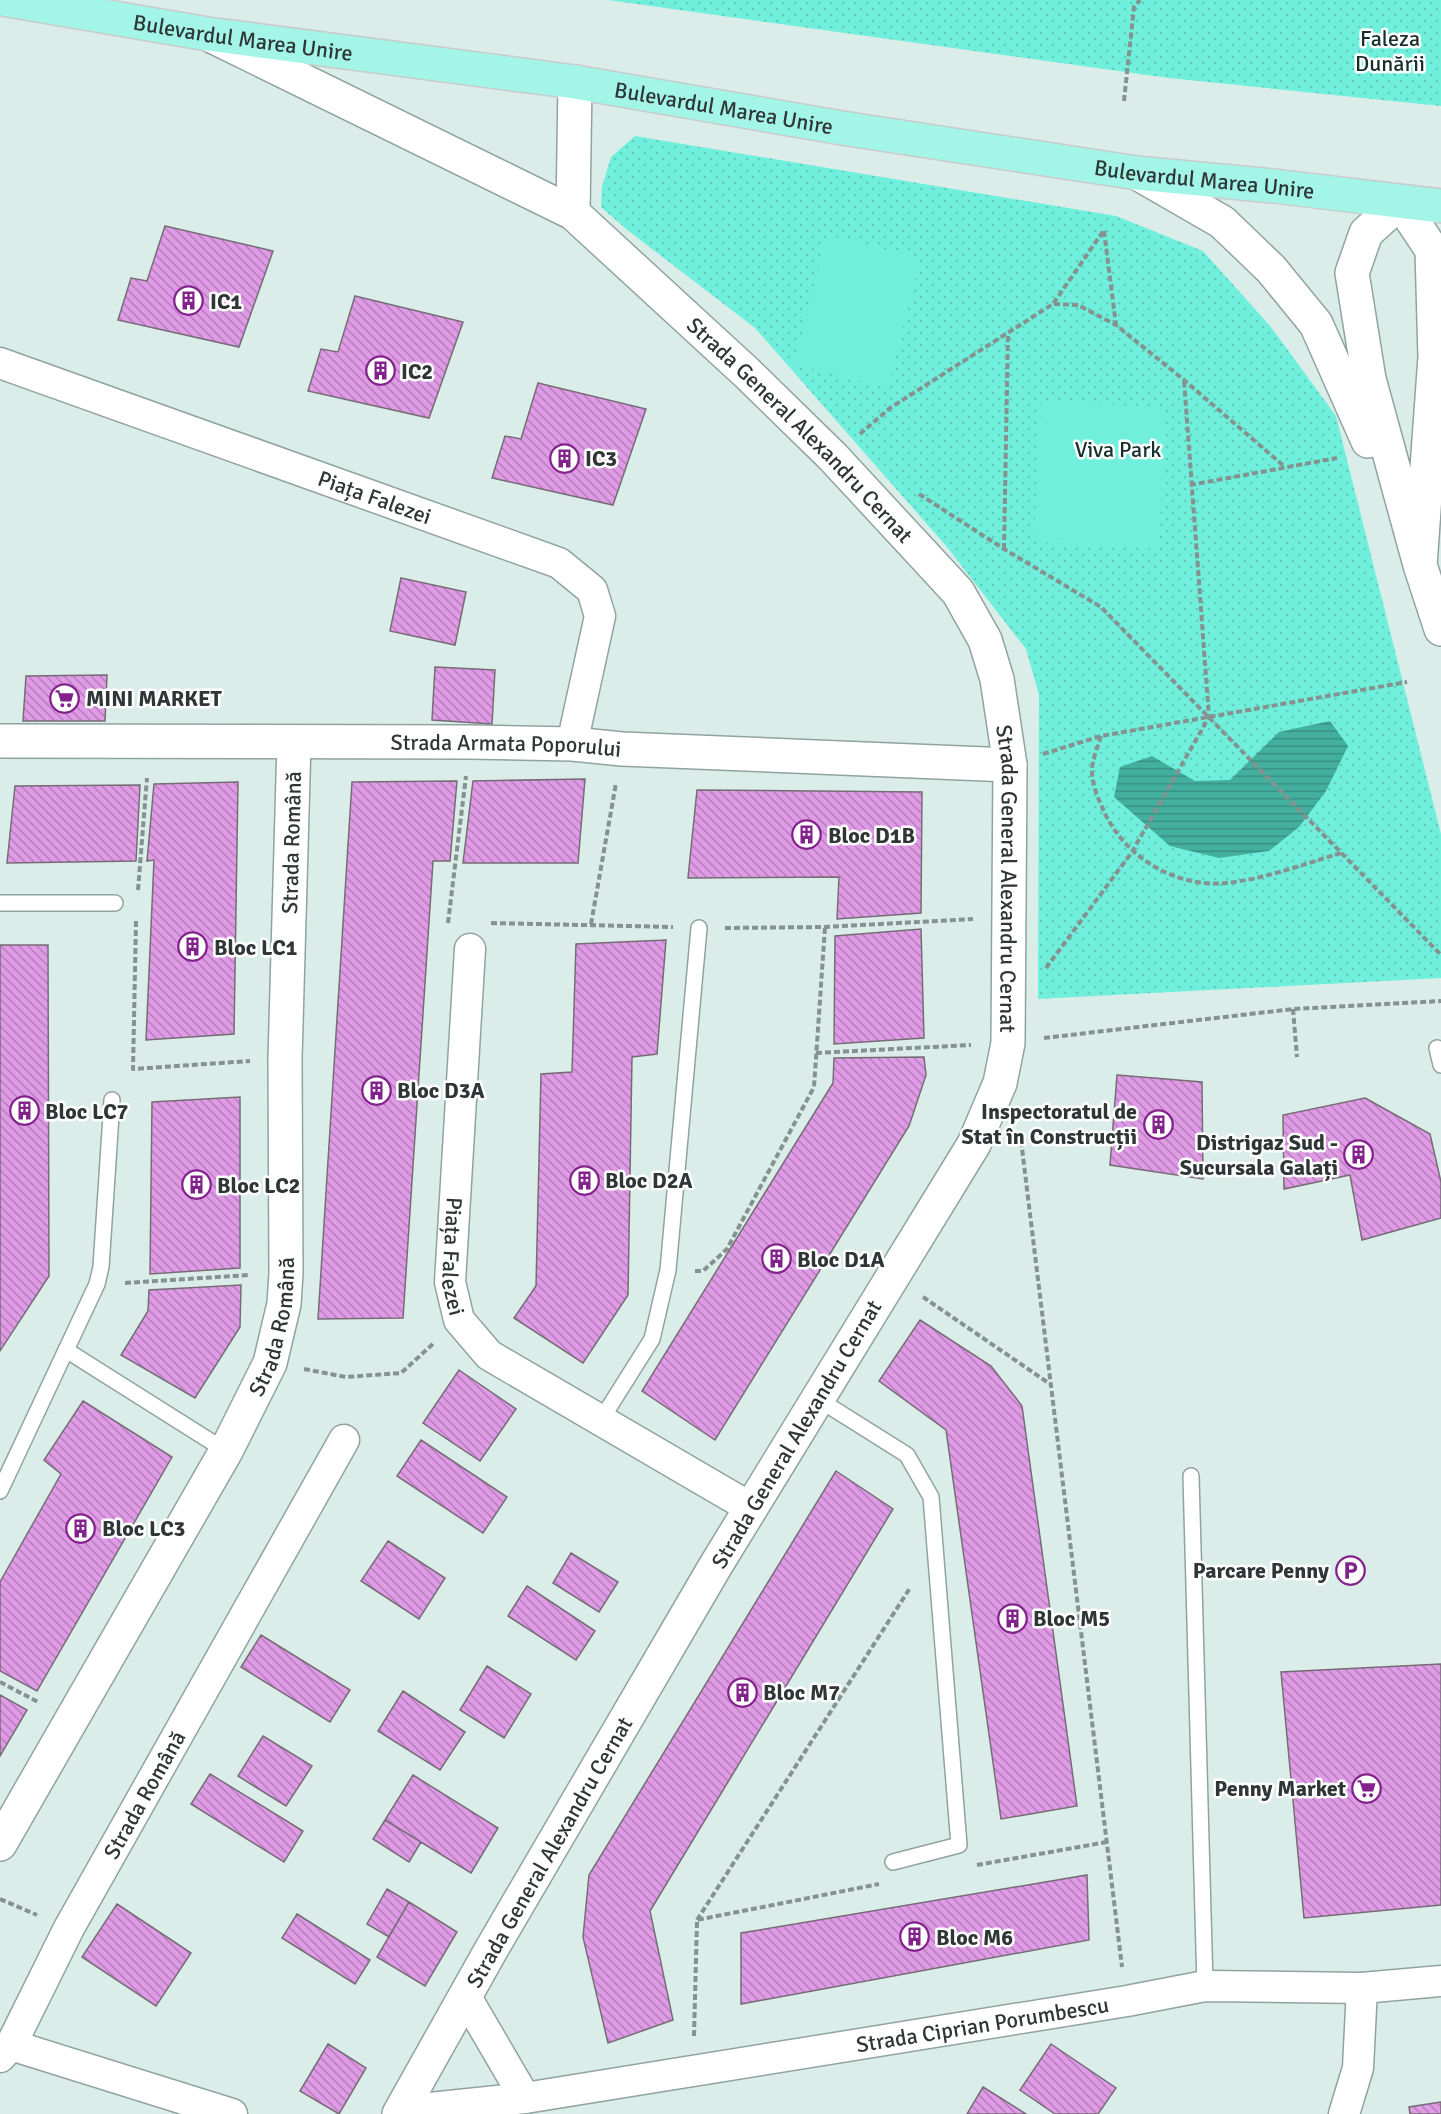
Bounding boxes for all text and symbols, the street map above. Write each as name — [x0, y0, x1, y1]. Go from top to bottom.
street label: Bulevardul Marea Unire — [131, 9, 354, 67]
park label: Faleza Dunării — [1355, 25, 1425, 77]
street label: Bulevardul Marea Unire — [612, 76, 835, 140]
street label: Bulevardul Marea Unire — [1092, 154, 1316, 205]
building icon: IC1 — [173, 285, 205, 317]
place label: IC1 — [210, 288, 242, 315]
street label: Strada General Alexandru Cernat — [681, 312, 919, 549]
building icon: IC2 — [364, 355, 396, 387]
place label: IC2 — [401, 358, 433, 385]
park label: Viva Park — [1075, 436, 1161, 463]
building icon: IC3 — [548, 442, 580, 474]
place label: IC3 — [585, 445, 617, 472]
street label: Piața Falezei — [314, 465, 435, 530]
supermarket icon: MINI MARKET — [49, 682, 81, 714]
place label: MINI MARKET — [86, 685, 222, 712]
street label: Strada General Alexandru Cernat — [990, 723, 1023, 1033]
street label: Strada Armata Poporului — [390, 729, 623, 763]
street label: Strada Română — [276, 771, 307, 914]
building icon: Bloc D1B — [791, 819, 823, 851]
place label: Bloc D1B — [828, 822, 915, 849]
building icon: Bloc LC1 — [177, 931, 209, 963]
place label: Bloc LC1 — [214, 934, 298, 961]
building icon: Bloc D3A — [360, 1074, 392, 1106]
place label: Bloc D3A — [397, 1077, 485, 1104]
building icon: Bloc LC7 — [8, 1095, 40, 1127]
place label: Bloc LC7 — [45, 1098, 129, 1125]
place label: Inspectoratul de Stat în Construcții — [962, 1098, 1137, 1151]
building icon: Inspectoratul de Stat în Construcții — [1142, 1108, 1174, 1140]
place label: Distrigaz Sud - Sucursala Galați — [1180, 1129, 1338, 1182]
building icon: Distrigaz Sud - Sucursala Galați — [1343, 1139, 1375, 1171]
building icon: Bloc D2A — [568, 1164, 600, 1196]
place label: Bloc D2A — [605, 1167, 693, 1194]
building icon: Bloc LC2 — [180, 1169, 212, 1201]
place label: Bloc LC2 — [217, 1172, 300, 1199]
street label: Piața Falezei — [436, 1196, 470, 1318]
building icon: Bloc D1A — [760, 1243, 792, 1275]
place label: Bloc D1A — [797, 1246, 885, 1273]
street label: Strada Română — [243, 1257, 300, 1401]
street label: Strada General Alexandru Cernat — [705, 1295, 888, 1573]
building icon: Bloc LC3 — [65, 1512, 97, 1544]
place label: Bloc LC3 — [102, 1515, 185, 1542]
parking icon: Parcare Penny — [1334, 1554, 1366, 1586]
place label: Parcare Penny — [1193, 1557, 1329, 1584]
building icon: Bloc M5 — [996, 1602, 1028, 1634]
place label: Bloc M5 — [1033, 1605, 1110, 1632]
building icon: Bloc M7 — [726, 1676, 758, 1708]
place label: Bloc M7 — [763, 1679, 840, 1706]
street label: Strada General Alexandru Cernat — [461, 1712, 638, 1992]
street label: Strada Română — [98, 1726, 191, 1864]
supermarket icon: Penny Market — [1351, 1772, 1383, 1804]
place label: Penny Market — [1214, 1775, 1346, 1802]
building icon: Bloc M6 — [899, 1921, 931, 1953]
place label: Bloc M6 — [936, 1924, 1013, 1951]
street label: Strada Ciprian Porumbescu — [854, 1991, 1111, 2058]

